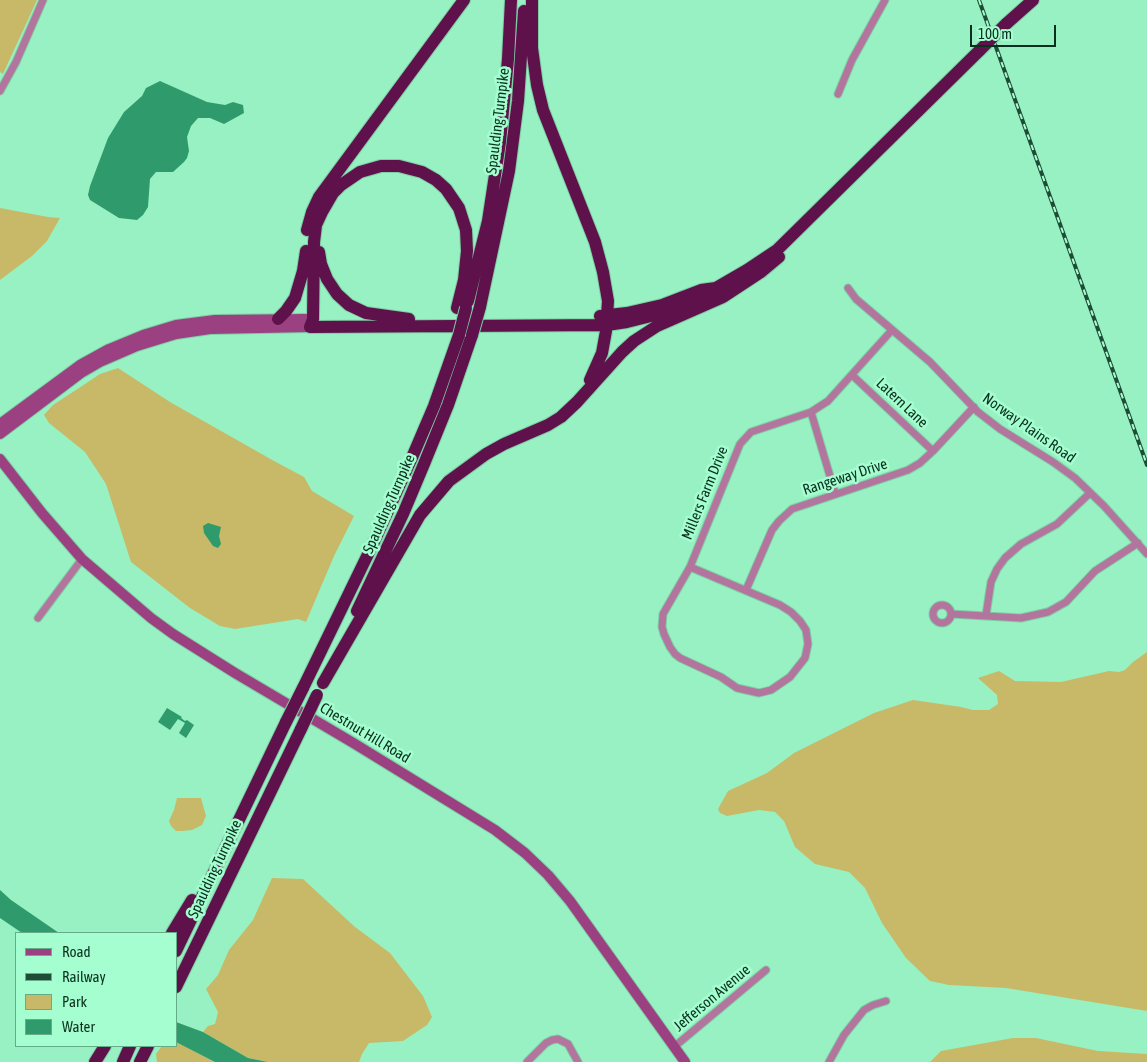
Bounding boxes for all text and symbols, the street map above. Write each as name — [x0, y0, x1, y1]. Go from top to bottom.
scale bar — [972, 15, 1058, 47]
text: 100 m — [978, 25, 1012, 42]
street label: Spaulding Turnpike — [483, 67, 513, 175]
street label: Latern Lane — [872, 374, 932, 432]
street label: Norway Plains Road — [979, 389, 1079, 467]
street label: Millers Farm Drive — [678, 444, 732, 542]
street label: Spaulding Turnpike — [359, 452, 419, 556]
street label: Rangeway Drive — [801, 455, 889, 499]
street label: Chestnut Hill Road — [317, 699, 413, 767]
street label: Spaulding Turnpike — [184, 817, 246, 921]
legend — [15, 932, 178, 1047]
text: Road — [62, 943, 91, 960]
street label: Jefferson Avenue — [670, 961, 754, 1035]
text: Railway — [62, 968, 106, 985]
text: Park — [62, 993, 87, 1010]
text: Water — [62, 1018, 95, 1035]

